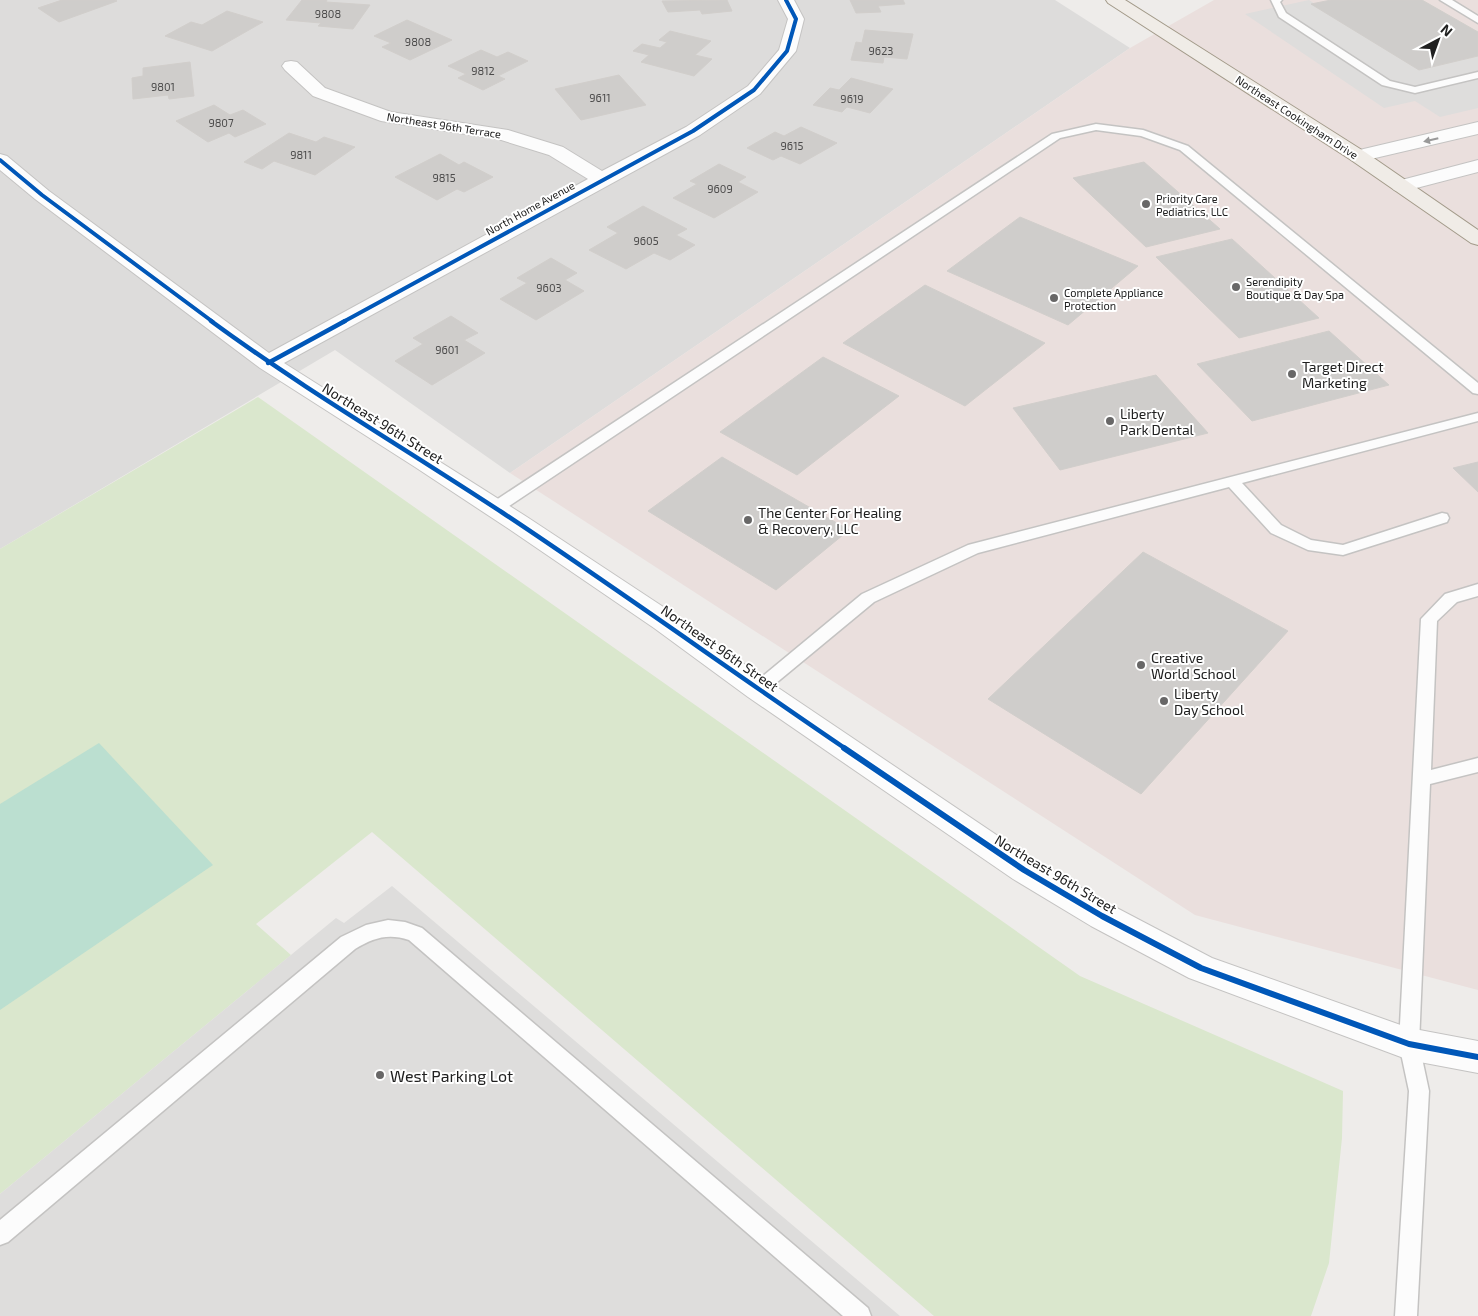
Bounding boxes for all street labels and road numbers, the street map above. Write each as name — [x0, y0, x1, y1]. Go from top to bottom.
street label: Northeast Cookingham Drive — [1233, 72, 1361, 162]
street label: Northeast 96th Terrace — [386, 110, 502, 140]
street label: North Home Avenue — [483, 178, 577, 238]
street label: Northeast 96th Street — [319, 379, 447, 467]
street label: Northeast 96th Street — [658, 601, 782, 695]
street label: Northeast 96th Street — [992, 831, 1120, 917]

